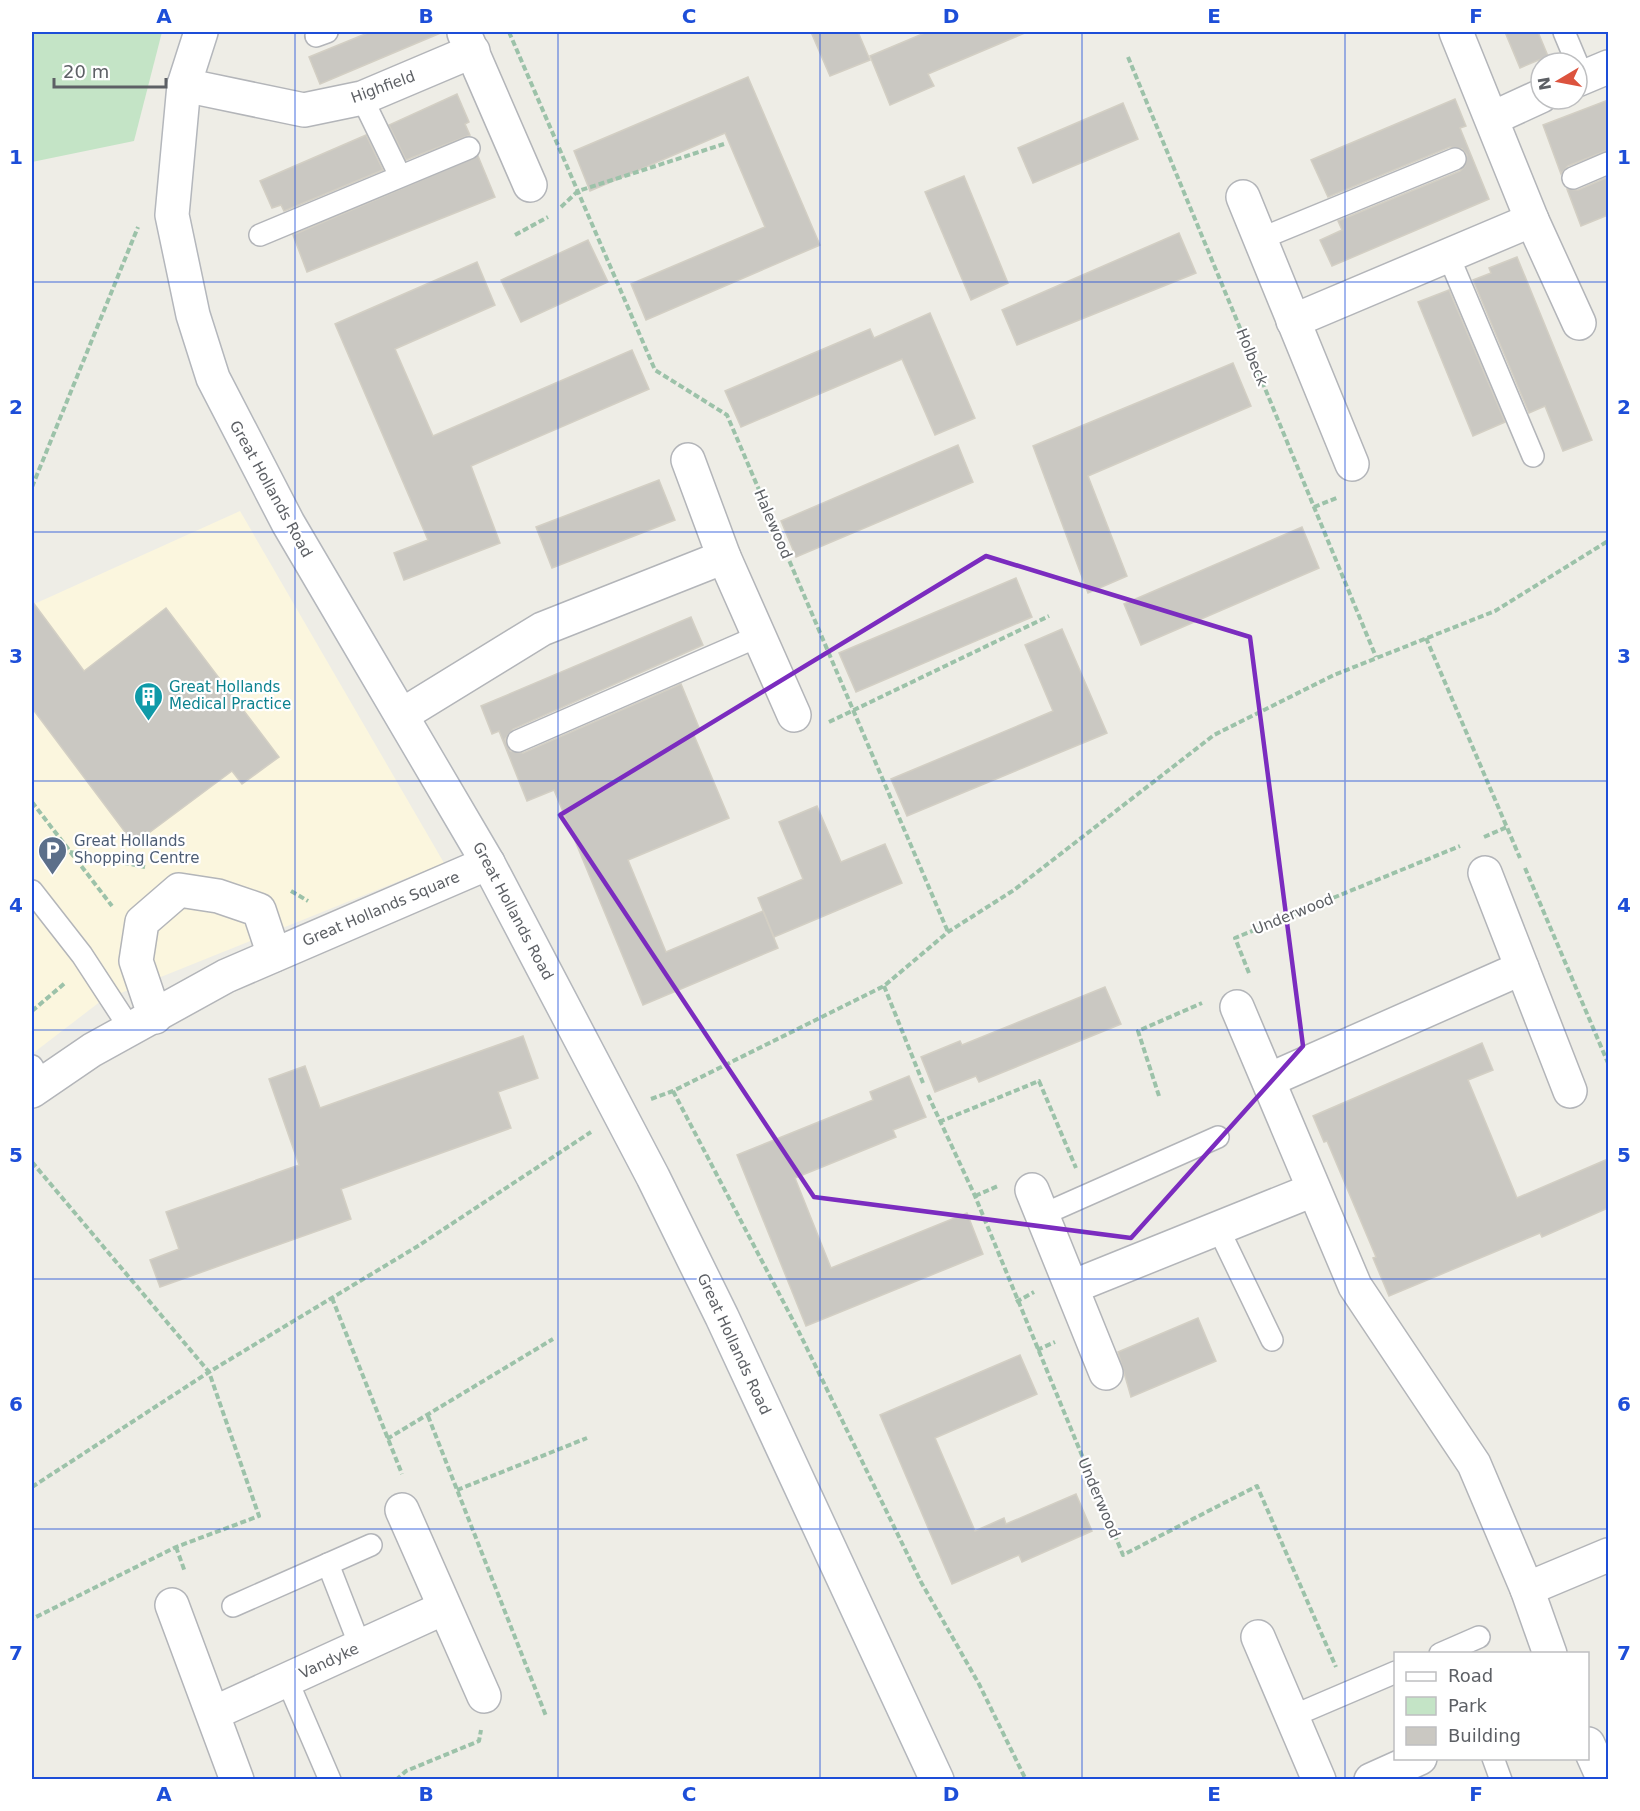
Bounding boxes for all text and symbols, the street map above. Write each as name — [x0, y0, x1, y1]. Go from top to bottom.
text: A — [156, 4, 172, 28]
text: B — [418, 4, 434, 28]
text: C — [682, 4, 696, 28]
text: D — [943, 4, 959, 28]
text: E — [1207, 4, 1221, 28]
text: F — [1469, 4, 1483, 28]
scale bar — [54, 51, 166, 89]
north arrow — [1529, 51, 1589, 111]
text: 20 m — [63, 61, 109, 82]
street label: Highfield — [349, 67, 417, 107]
text: N — [1534, 75, 1555, 92]
text: 1 — [9, 145, 23, 169]
text: 1 — [1617, 145, 1631, 169]
street label: Holbeck — [1232, 326, 1272, 389]
text: 2 — [9, 395, 23, 419]
text: 2 — [1617, 395, 1631, 419]
street label: Great Hollands Road — [226, 417, 316, 561]
street label: Halewood — [750, 486, 796, 562]
text: 3 — [9, 644, 23, 668]
text: 3 — [1617, 644, 1631, 668]
place label: Great Hollands Medical Practice — [169, 678, 291, 713]
building icon: Great Hollands Medical Practice — [132, 680, 164, 722]
place label: Great Hollands Shopping Centre — [74, 832, 199, 867]
parking icon: Great Hollands Shopping Centre — [37, 834, 69, 876]
street label: Great Hollands Road — [469, 839, 557, 983]
street label: Great Hollands Square — [300, 868, 462, 950]
street label: Underwood — [1250, 890, 1336, 938]
text: 4 — [9, 893, 23, 917]
text: 4 — [1617, 893, 1631, 917]
text: 5 — [9, 1143, 23, 1167]
text: 5 — [1617, 1143, 1631, 1167]
street label: Great Hollands Road — [693, 1271, 775, 1417]
text: 6 — [9, 1392, 23, 1416]
text: 6 — [1617, 1392, 1631, 1416]
street label: Underwood — [1074, 1455, 1124, 1541]
street label: Vandyke — [296, 1639, 362, 1683]
text: 7 — [9, 1641, 23, 1665]
text: 7 — [1617, 1641, 1631, 1665]
legend — [1394, 1652, 1589, 1760]
text: Road — [1448, 1665, 1493, 1686]
text: Park — [1448, 1695, 1487, 1716]
text: Building — [1448, 1725, 1521, 1746]
text: A — [156, 1782, 172, 1806]
text: B — [418, 1782, 434, 1806]
text: C — [682, 1782, 696, 1806]
text: D — [943, 1782, 959, 1806]
text: E — [1207, 1782, 1221, 1806]
text: F — [1469, 1782, 1483, 1806]

